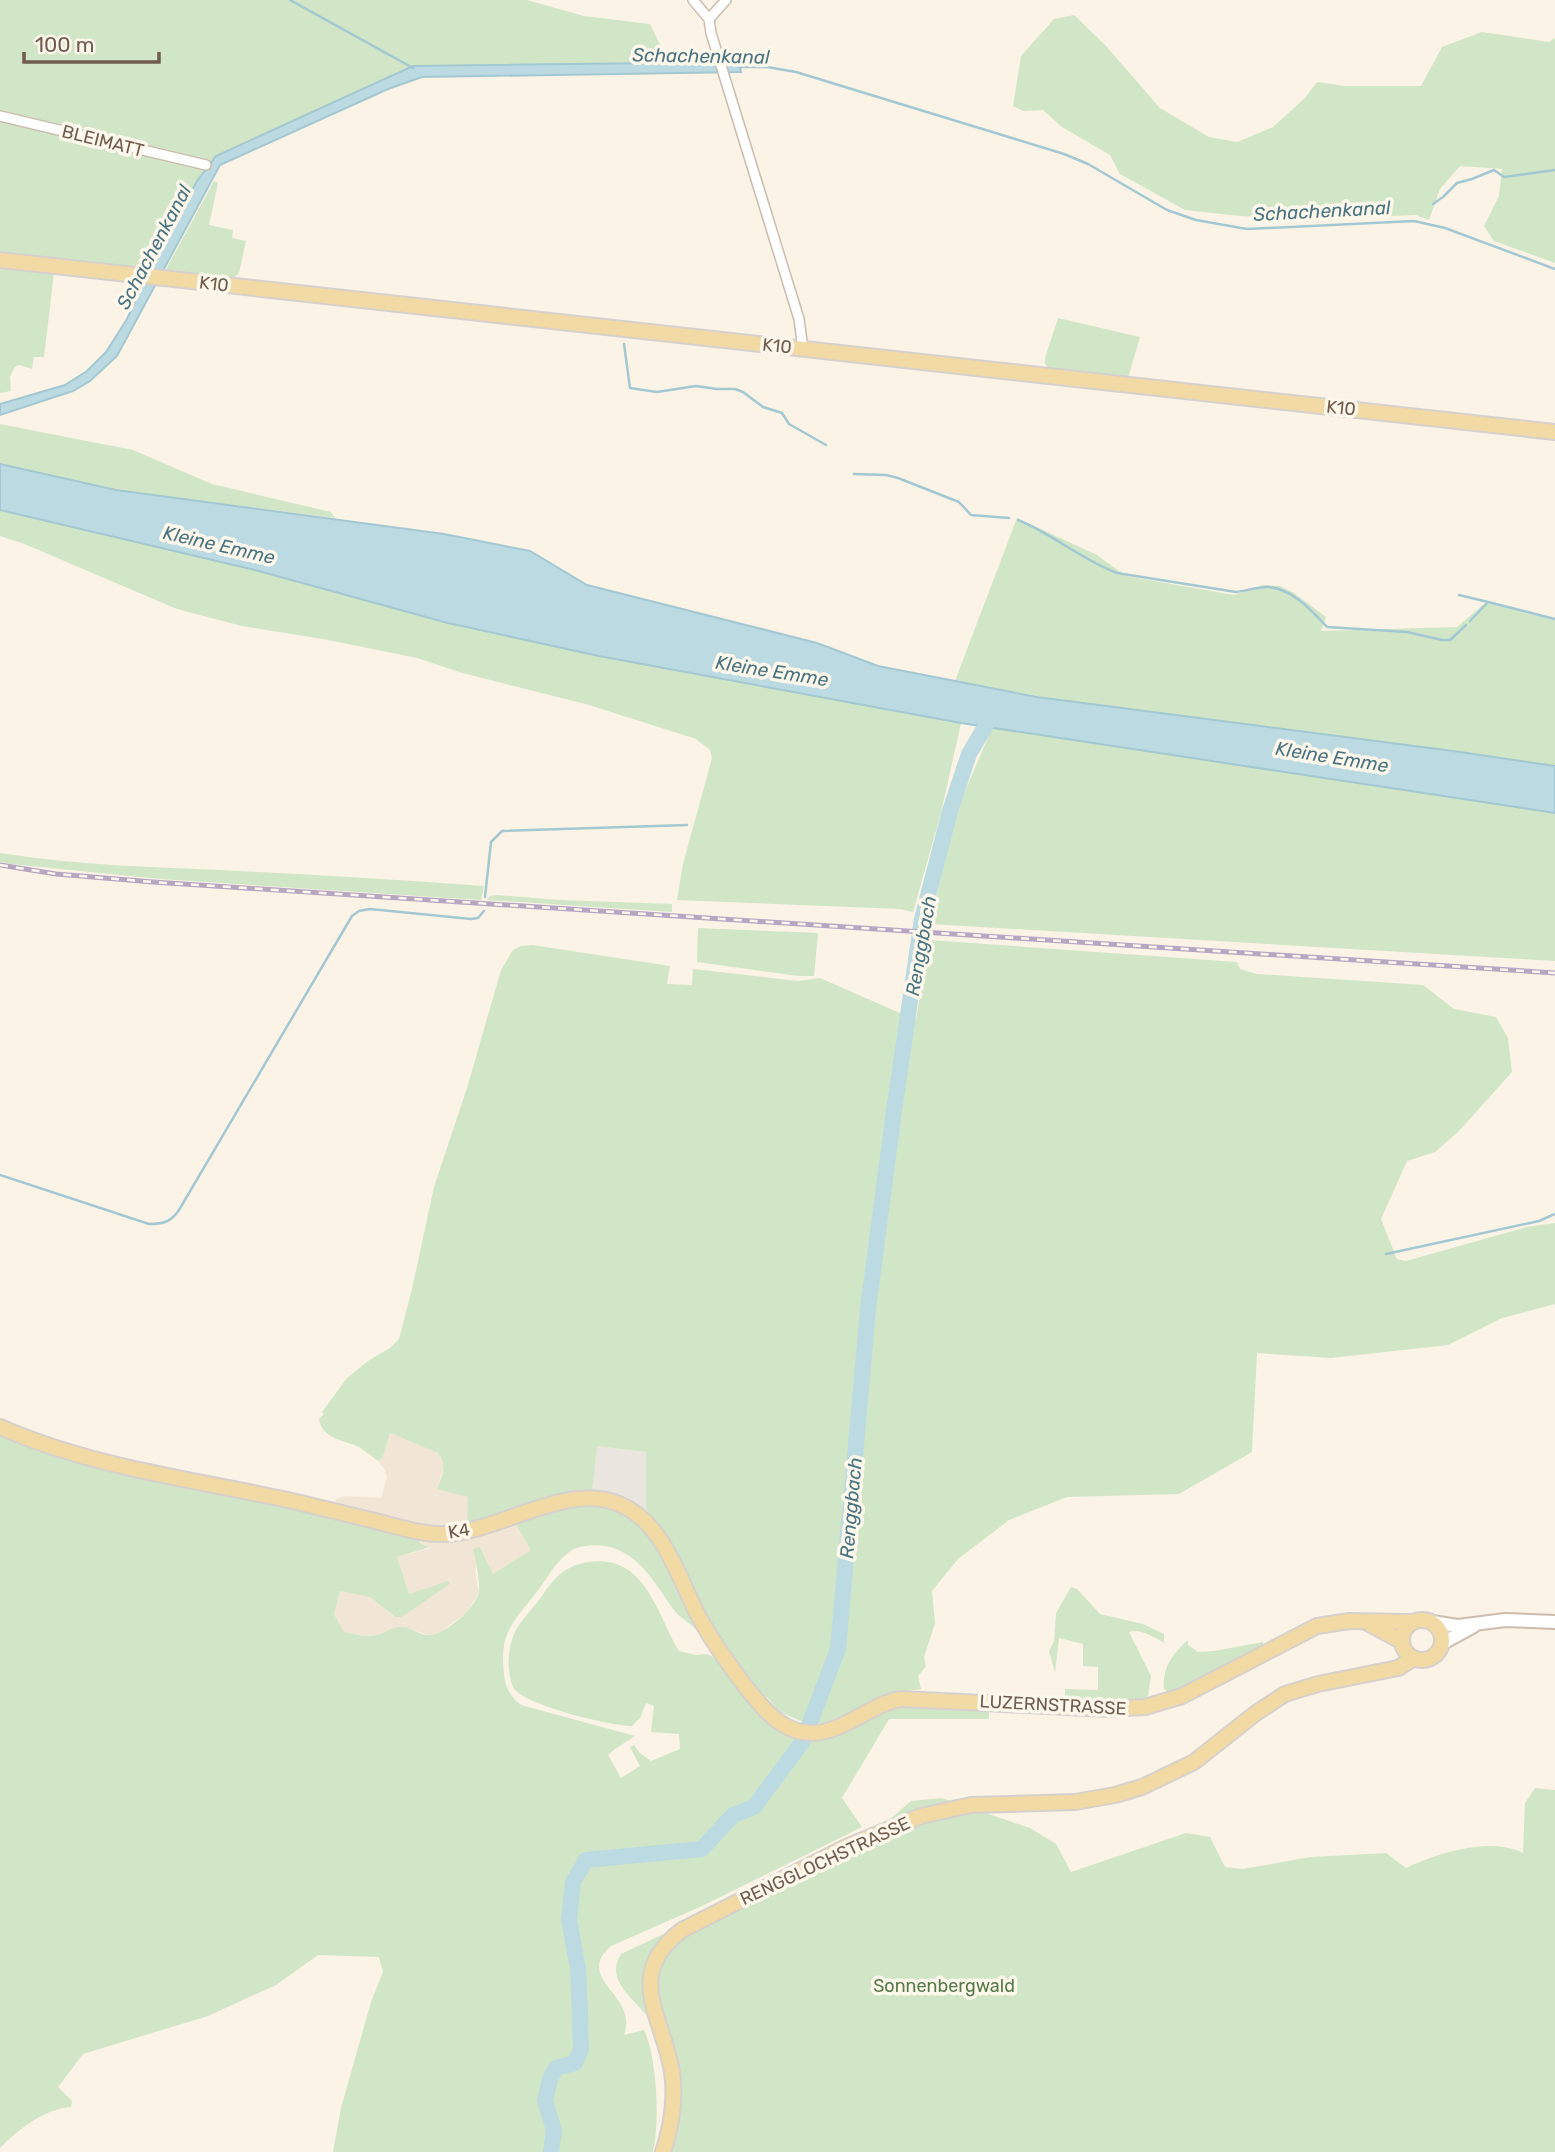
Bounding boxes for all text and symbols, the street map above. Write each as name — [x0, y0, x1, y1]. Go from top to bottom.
scale bar — [24, 21, 159, 65]
text: 100 m — [35, 32, 94, 57]
water label: Schachenkanal — [632, 43, 770, 69]
street label: BLEIMATT — [60, 120, 146, 162]
water label: Schachenkanal — [112, 181, 197, 313]
water label: Schachenkanal — [1253, 196, 1392, 226]
street label: K10 — [198, 271, 230, 297]
street label: K10 — [761, 334, 793, 358]
street label: K10 — [1325, 396, 1357, 420]
water label: Kleine Emme — [161, 521, 277, 569]
water label: Kleine Emme — [714, 651, 830, 691]
water label: Kleine Emme — [1274, 737, 1390, 777]
water label: Renggbach — [901, 894, 941, 998]
water label: Renggbach — [835, 1456, 867, 1560]
street label: K4 — [446, 1518, 472, 1544]
street label: LUZERNSTRASSE — [979, 1690, 1127, 1720]
street label: RENGGLOCHSTRASSE — [736, 1812, 914, 1910]
park label: Sonnenbergwald — [873, 1975, 1015, 1997]

